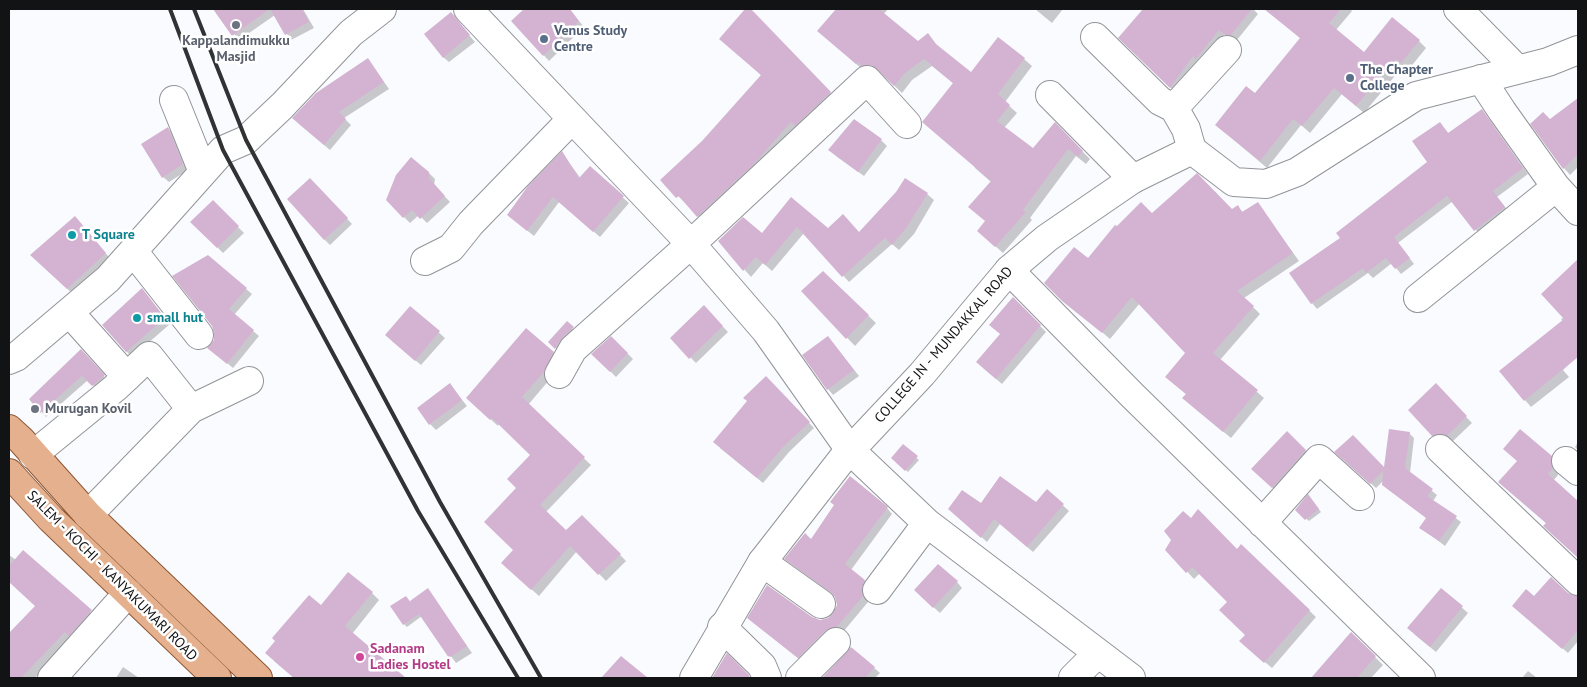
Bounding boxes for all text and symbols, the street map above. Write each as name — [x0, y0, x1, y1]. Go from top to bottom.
marker: Kappalandimukku Masjid — [230, 19, 242, 31]
place label: Venus Study Centre — [554, 23, 627, 56]
place label: Kappalandimukku Masjid — [182, 33, 290, 65]
marker: Venus Study Centre — [538, 33, 550, 45]
place label: The Chapter College — [1360, 62, 1433, 94]
marker: The Chapter College — [1344, 72, 1356, 84]
place label: T Square — [82, 227, 135, 243]
marker: T Square — [66, 229, 78, 241]
street label: COLLEGE JN - MUNDAKKAL ROAD — [871, 263, 1017, 427]
place label: small hut — [147, 310, 203, 326]
marker: small hut — [131, 312, 143, 324]
place label: Murugan Kovil — [45, 401, 132, 417]
marker: Murugan Kovil — [29, 403, 41, 415]
street label: SALEM - KOCHI - KANYAKUMARI ROAD — [23, 487, 201, 665]
place label: Sadanam Ladies Hostel — [370, 641, 451, 674]
marker: Sadanam Ladies Hostel — [354, 651, 366, 663]

